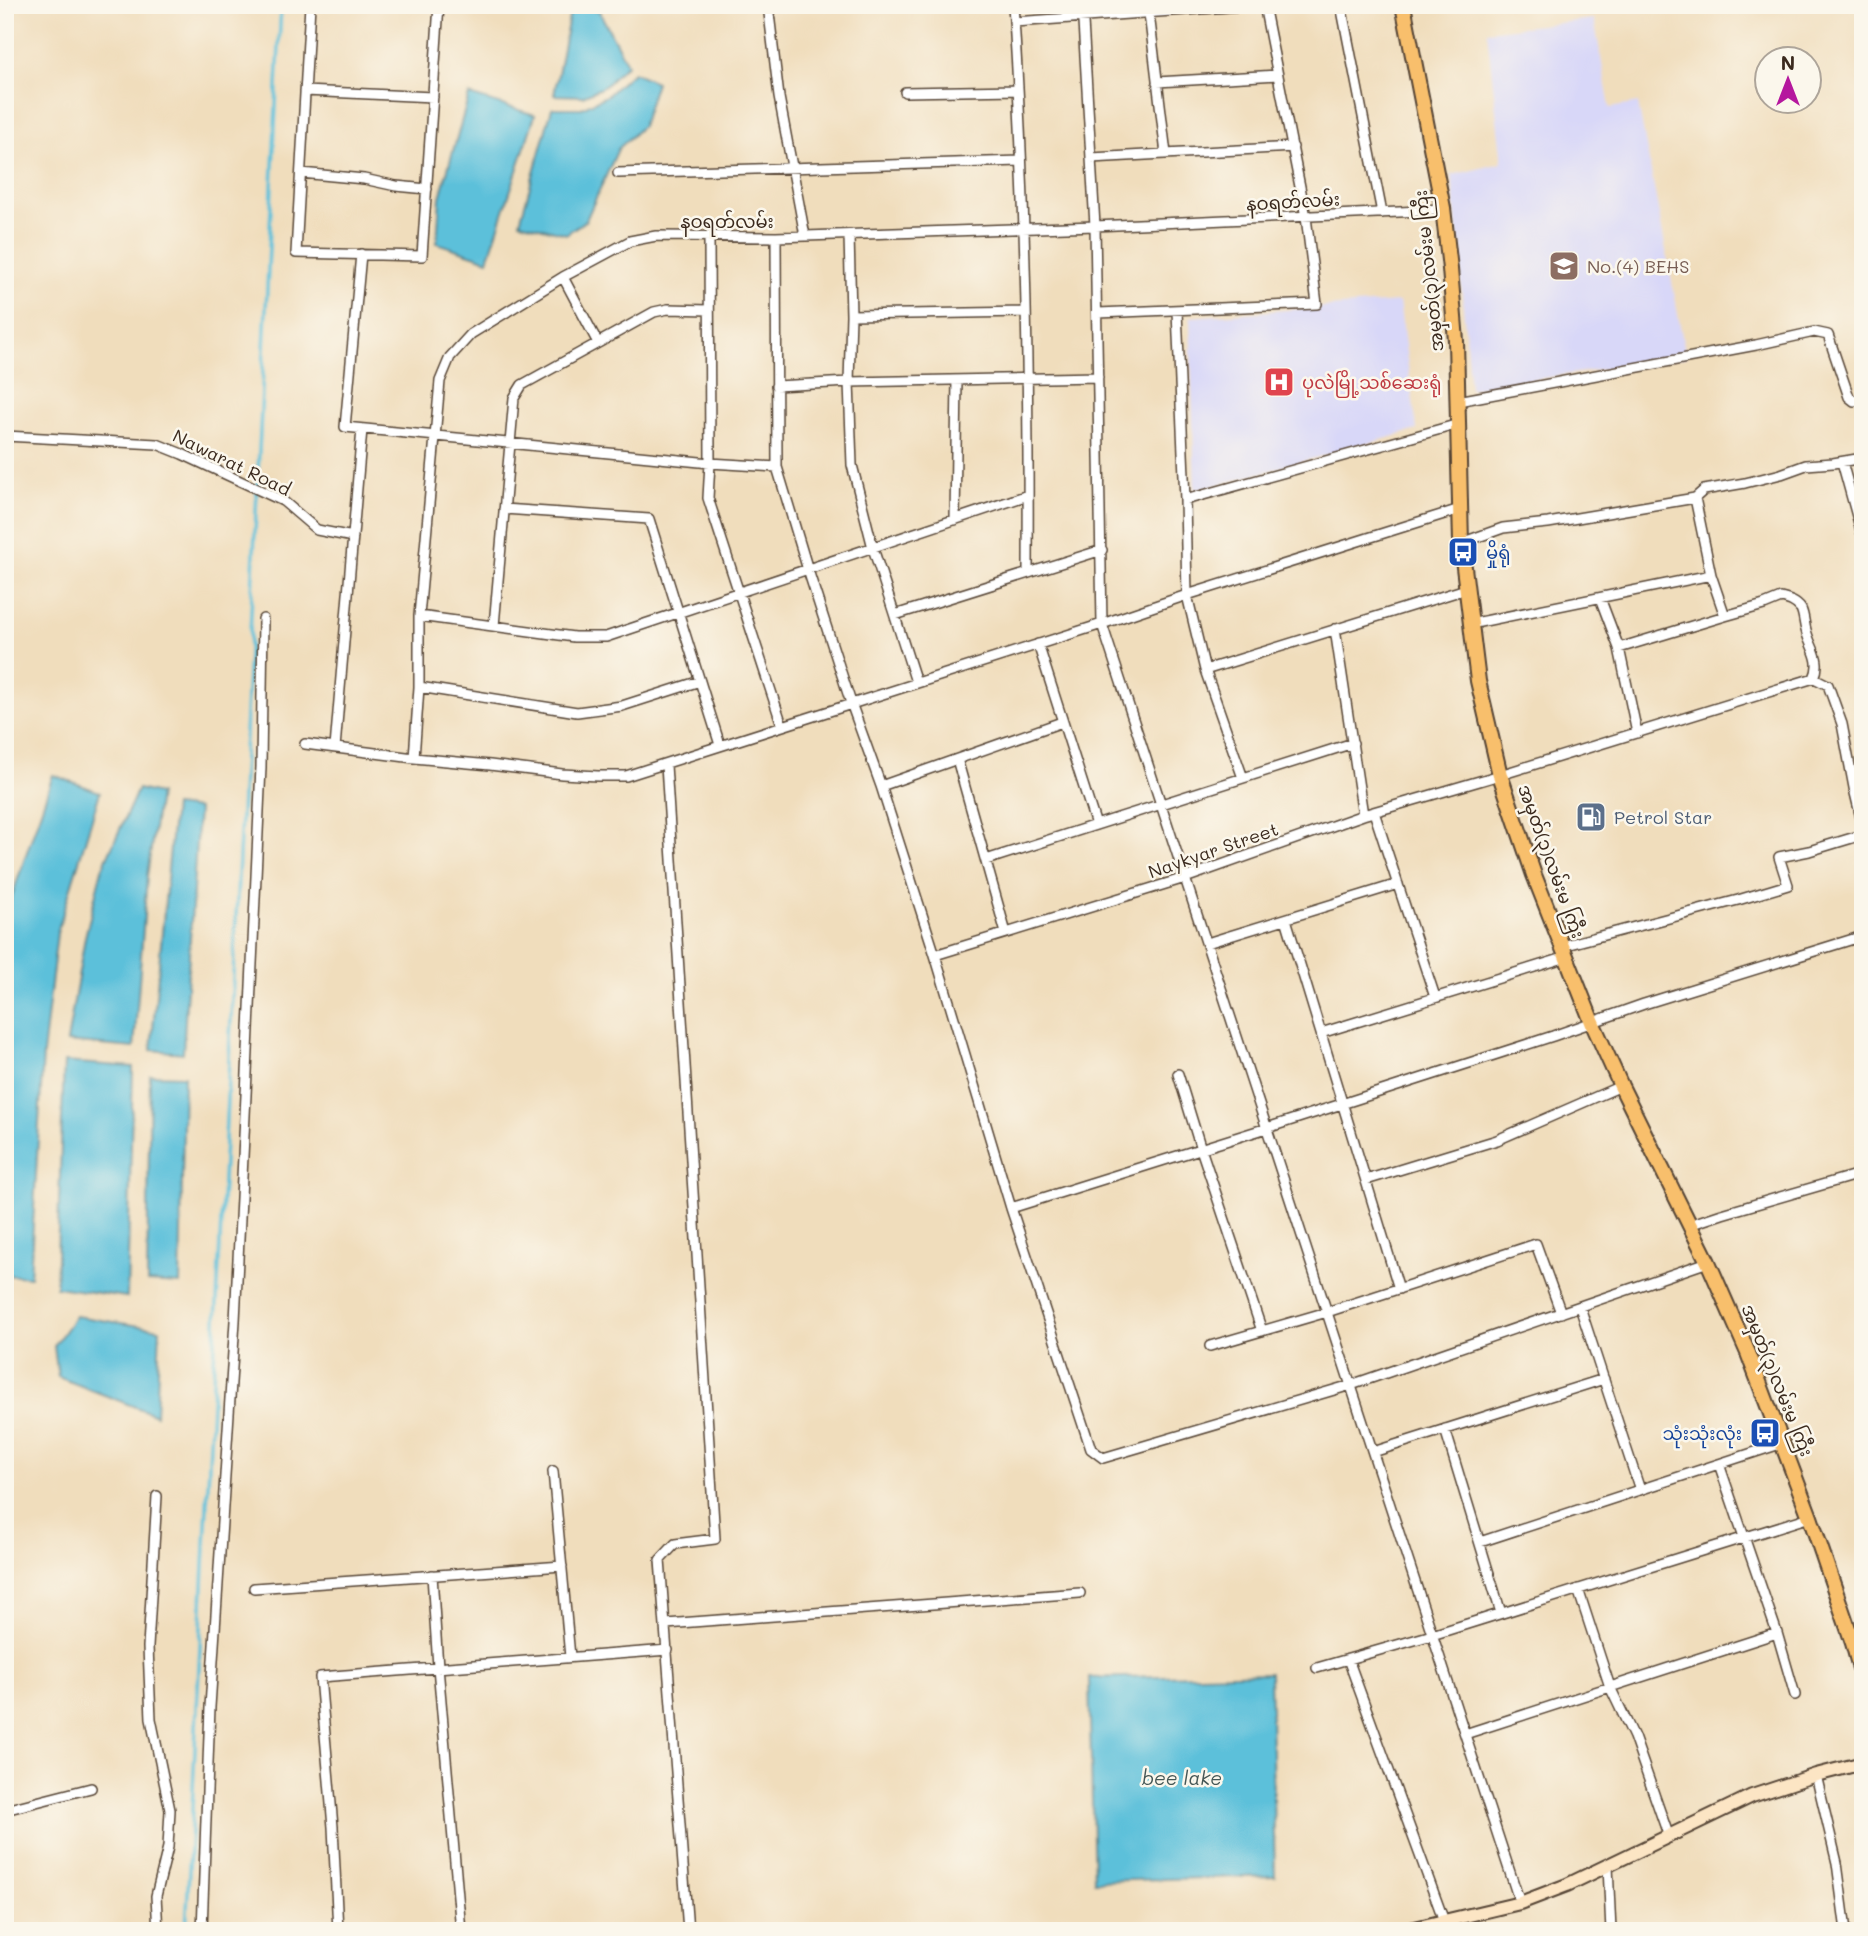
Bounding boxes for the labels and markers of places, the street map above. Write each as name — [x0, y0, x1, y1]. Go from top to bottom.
school or university icon: No.(4) BEHS — [1547, 249, 1581, 283]
place label: No.(4) BEHS — [1587, 254, 1689, 278]
hospital icon: ပုလဲမြို့သစ်ဆေးရုံ — [1262, 365, 1296, 399]
place label: ပုလဲမြို့သစ်ဆေးရုံ — [1302, 369, 1441, 398]
bus stop icon: မှိုရုံ — [1446, 535, 1480, 569]
place label: မှိုရုံ — [1486, 539, 1510, 568]
fuel station icon: Petrol Star — [1574, 800, 1608, 834]
place label: Petrol Star — [1614, 805, 1712, 829]
bus stop icon: သုံးသုံးလုံး — [1748, 1416, 1782, 1450]
place label: သုံးသုံးလုံး — [1662, 1421, 1742, 1449]

